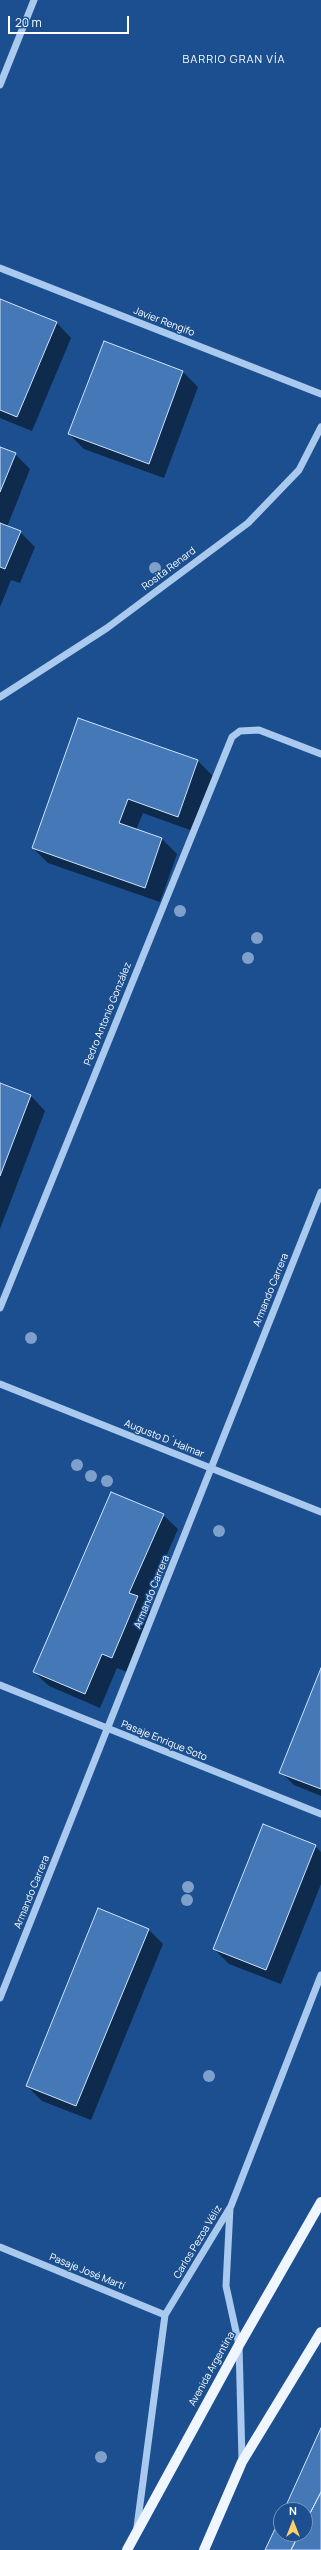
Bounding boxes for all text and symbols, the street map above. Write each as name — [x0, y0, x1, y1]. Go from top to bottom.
scale bar — [10, 8, 131, 34]
text: 20 m — [15, 14, 42, 31]
district label: BARRIO GRAN VÍA — [183, 53, 285, 67]
street label: Javier Rengifo — [132, 305, 196, 339]
street label: Rosita Renard — [140, 545, 198, 593]
street label: Pedro Antonio González — [82, 961, 134, 1067]
street label: Armando Carrera — [251, 1251, 291, 1329]
street label: Augusto D´Halmar — [122, 1417, 206, 1461]
street label: Armando Carrera — [132, 1553, 172, 1631]
street label: Pasaje Enrique Soto — [119, 1718, 209, 1764]
street label: Armando Carrera — [12, 1853, 52, 1931]
street label: Carlos Pezoa Véliz — [171, 2203, 225, 2281]
street label: Pasaje José Martí — [48, 2251, 126, 2293]
street label: Avenida Argentina — [187, 2330, 237, 2408]
north arrow — [273, 2502, 313, 2542]
text: N — [289, 2503, 297, 2518]

